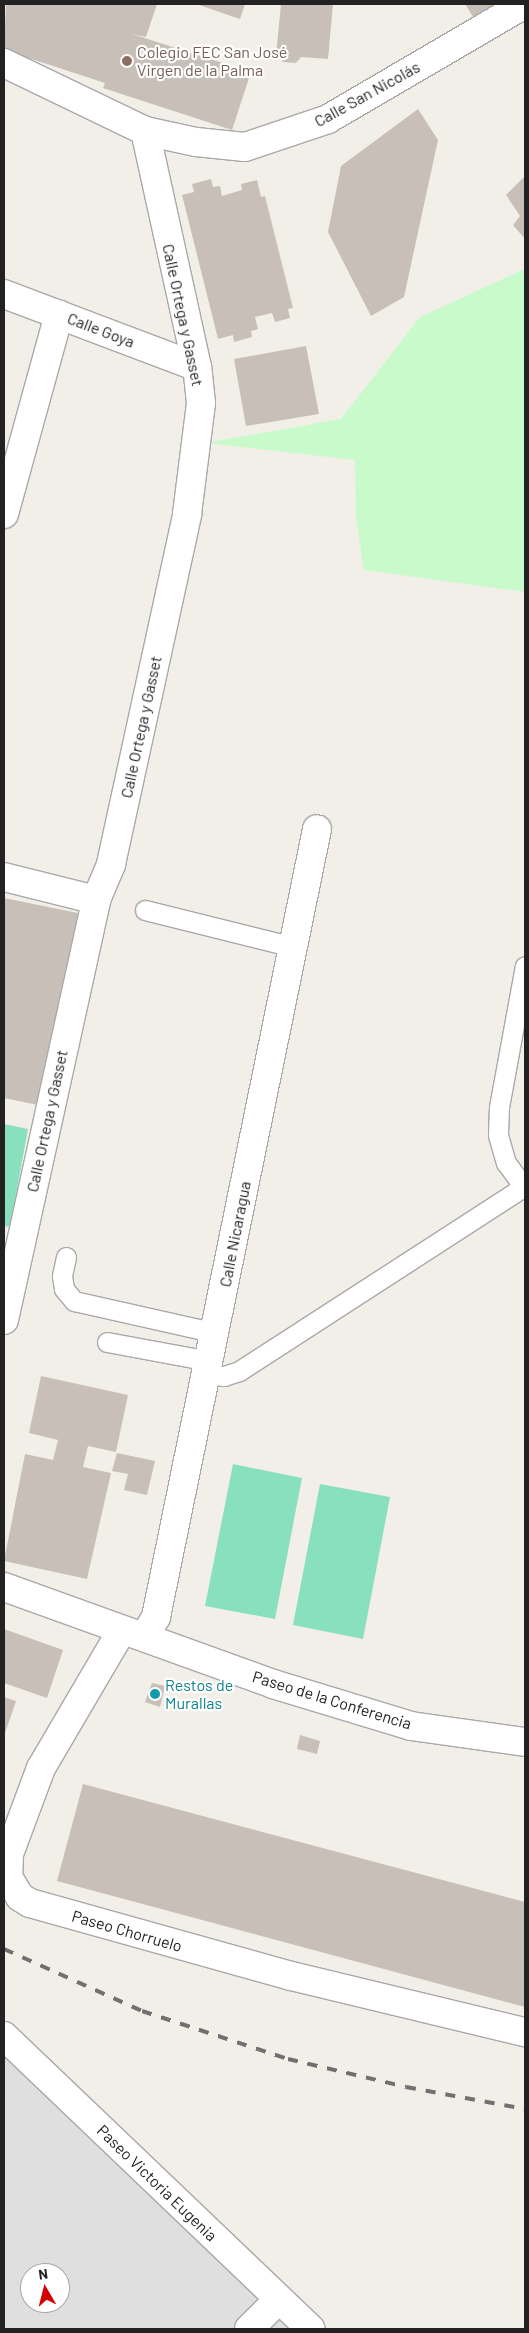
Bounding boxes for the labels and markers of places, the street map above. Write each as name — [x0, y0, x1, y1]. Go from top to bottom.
place label: Colegio FEC San José Virgen de la Palma — [137, 42, 287, 80]
marker: Colegio FEC San José Virgen de la Palma — [121, 55, 133, 67]
place label: Restos de Murallas — [165, 1675, 233, 1713]
marker: Restos de Murallas — [149, 1688, 161, 1700]

